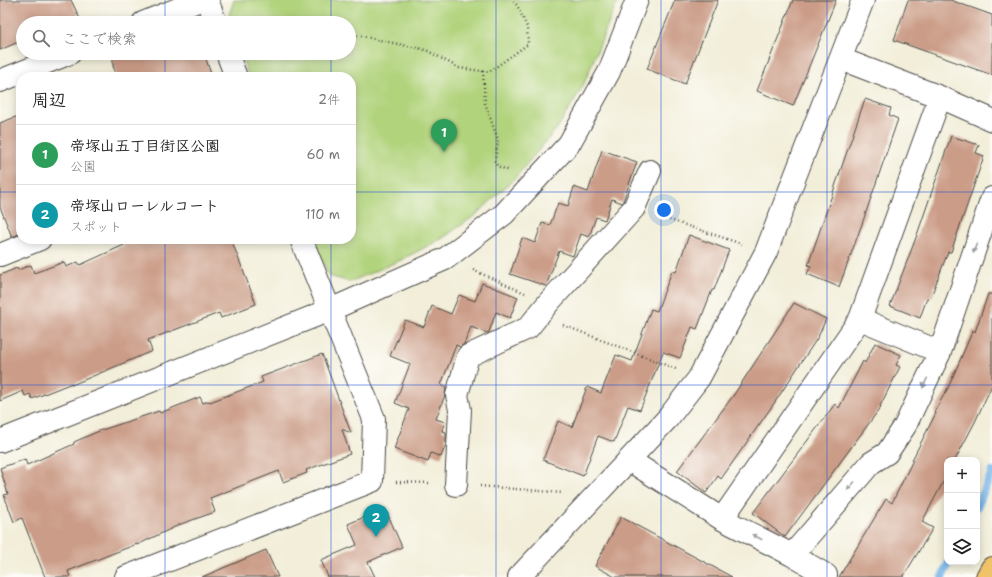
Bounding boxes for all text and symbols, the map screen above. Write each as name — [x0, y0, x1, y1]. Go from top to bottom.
search box — [16, 16, 356, 60]
icon: search — [30, 27, 52, 49]
text: ここで検索 — [62, 29, 137, 49]
text: 周辺 — [32, 89, 66, 111]
text: 2件 — [318, 91, 340, 108]
pin: 1 — [431, 119, 457, 152]
text: 帝塚山五丁目街区公園 — [70, 136, 220, 156]
text: 1 — [42, 146, 48, 163]
text: 60 m — [307, 146, 340, 163]
text: 公園 — [70, 158, 96, 175]
text: 帝塚山ローレルコート — [70, 196, 219, 216]
your location — [654, 200, 674, 220]
text: 2 — [40, 206, 50, 223]
text: 110 m — [305, 206, 340, 223]
text: スポット — [70, 218, 122, 235]
one-way arrow — [972, 242, 978, 254]
one-way arrow — [922, 377, 928, 388]
map controls — [944, 457, 980, 565]
button: + — [944, 457, 980, 493]
one-way arrow — [846, 481, 855, 492]
button: − — [944, 493, 980, 529]
pin: 2 — [363, 504, 389, 537]
button: layers — [944, 529, 980, 565]
one-way arrow — [751, 534, 763, 540]

